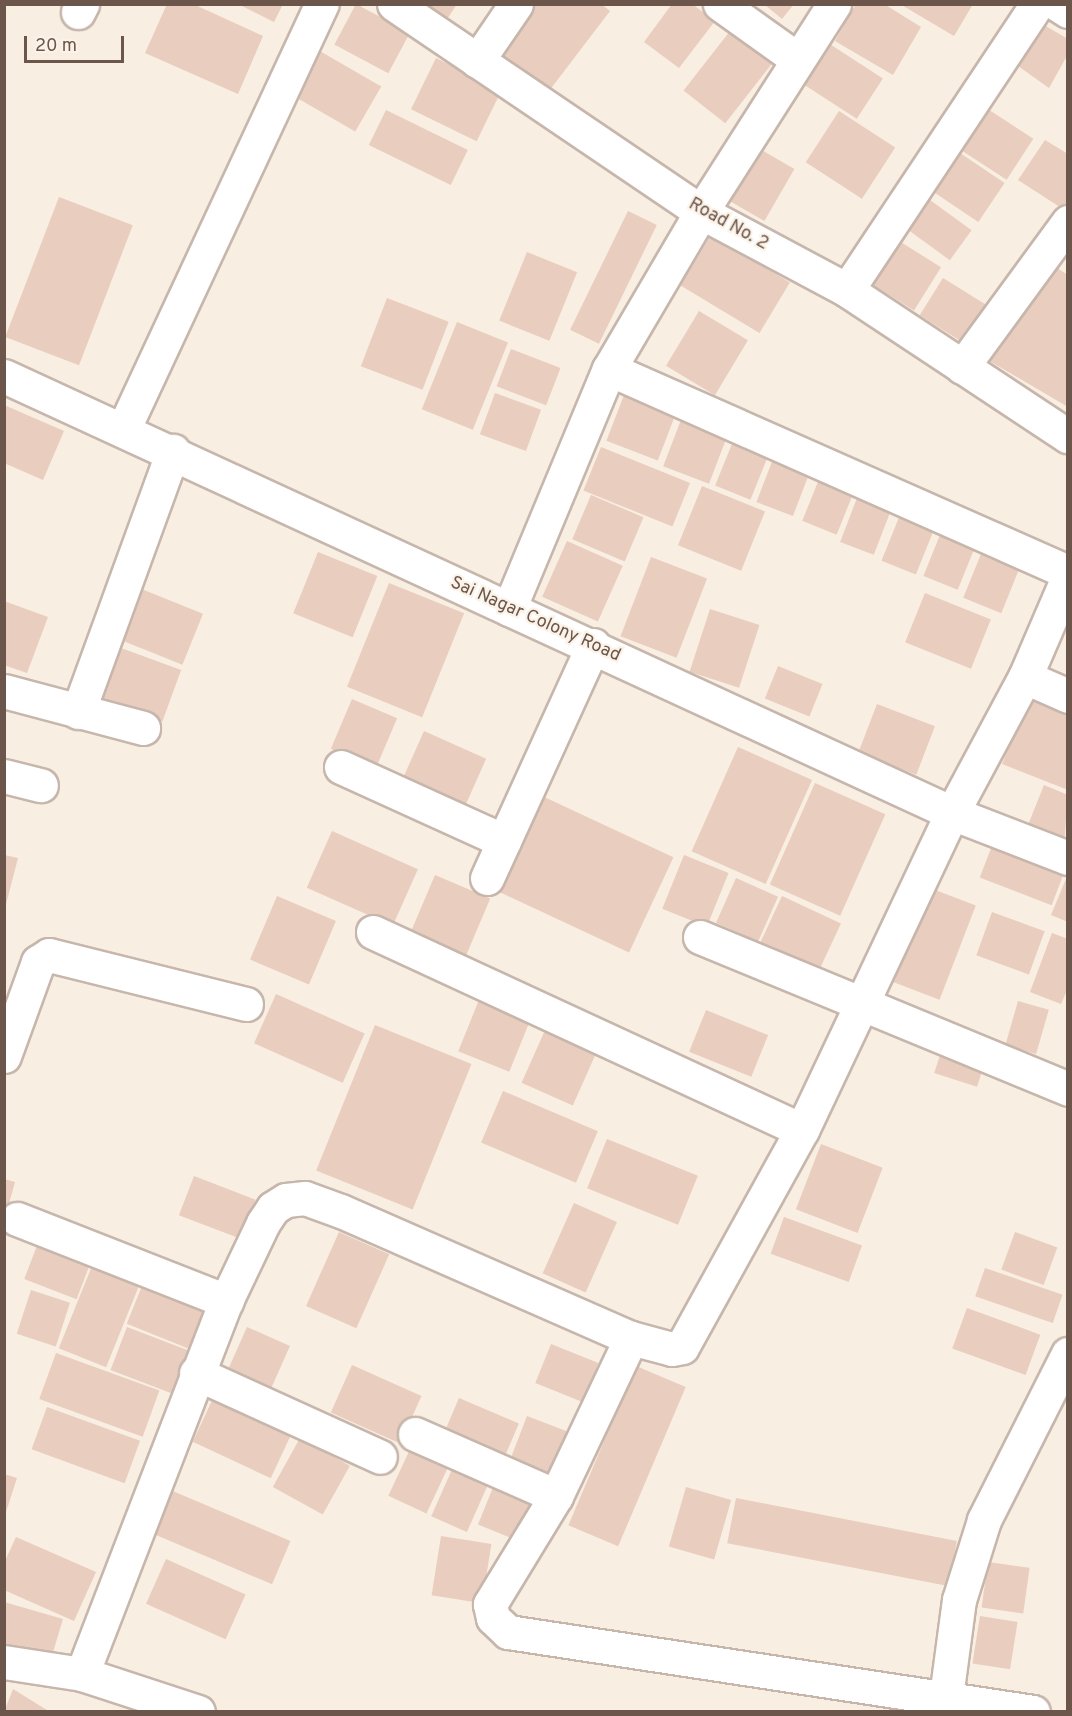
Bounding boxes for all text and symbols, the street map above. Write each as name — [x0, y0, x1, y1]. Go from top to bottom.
scale bar — [27, 24, 128, 62]
text: 20 m — [35, 35, 77, 58]
street label: Road No. 2 — [684, 194, 772, 256]
street label: Sai Nagar Colony Road — [446, 573, 624, 667]

